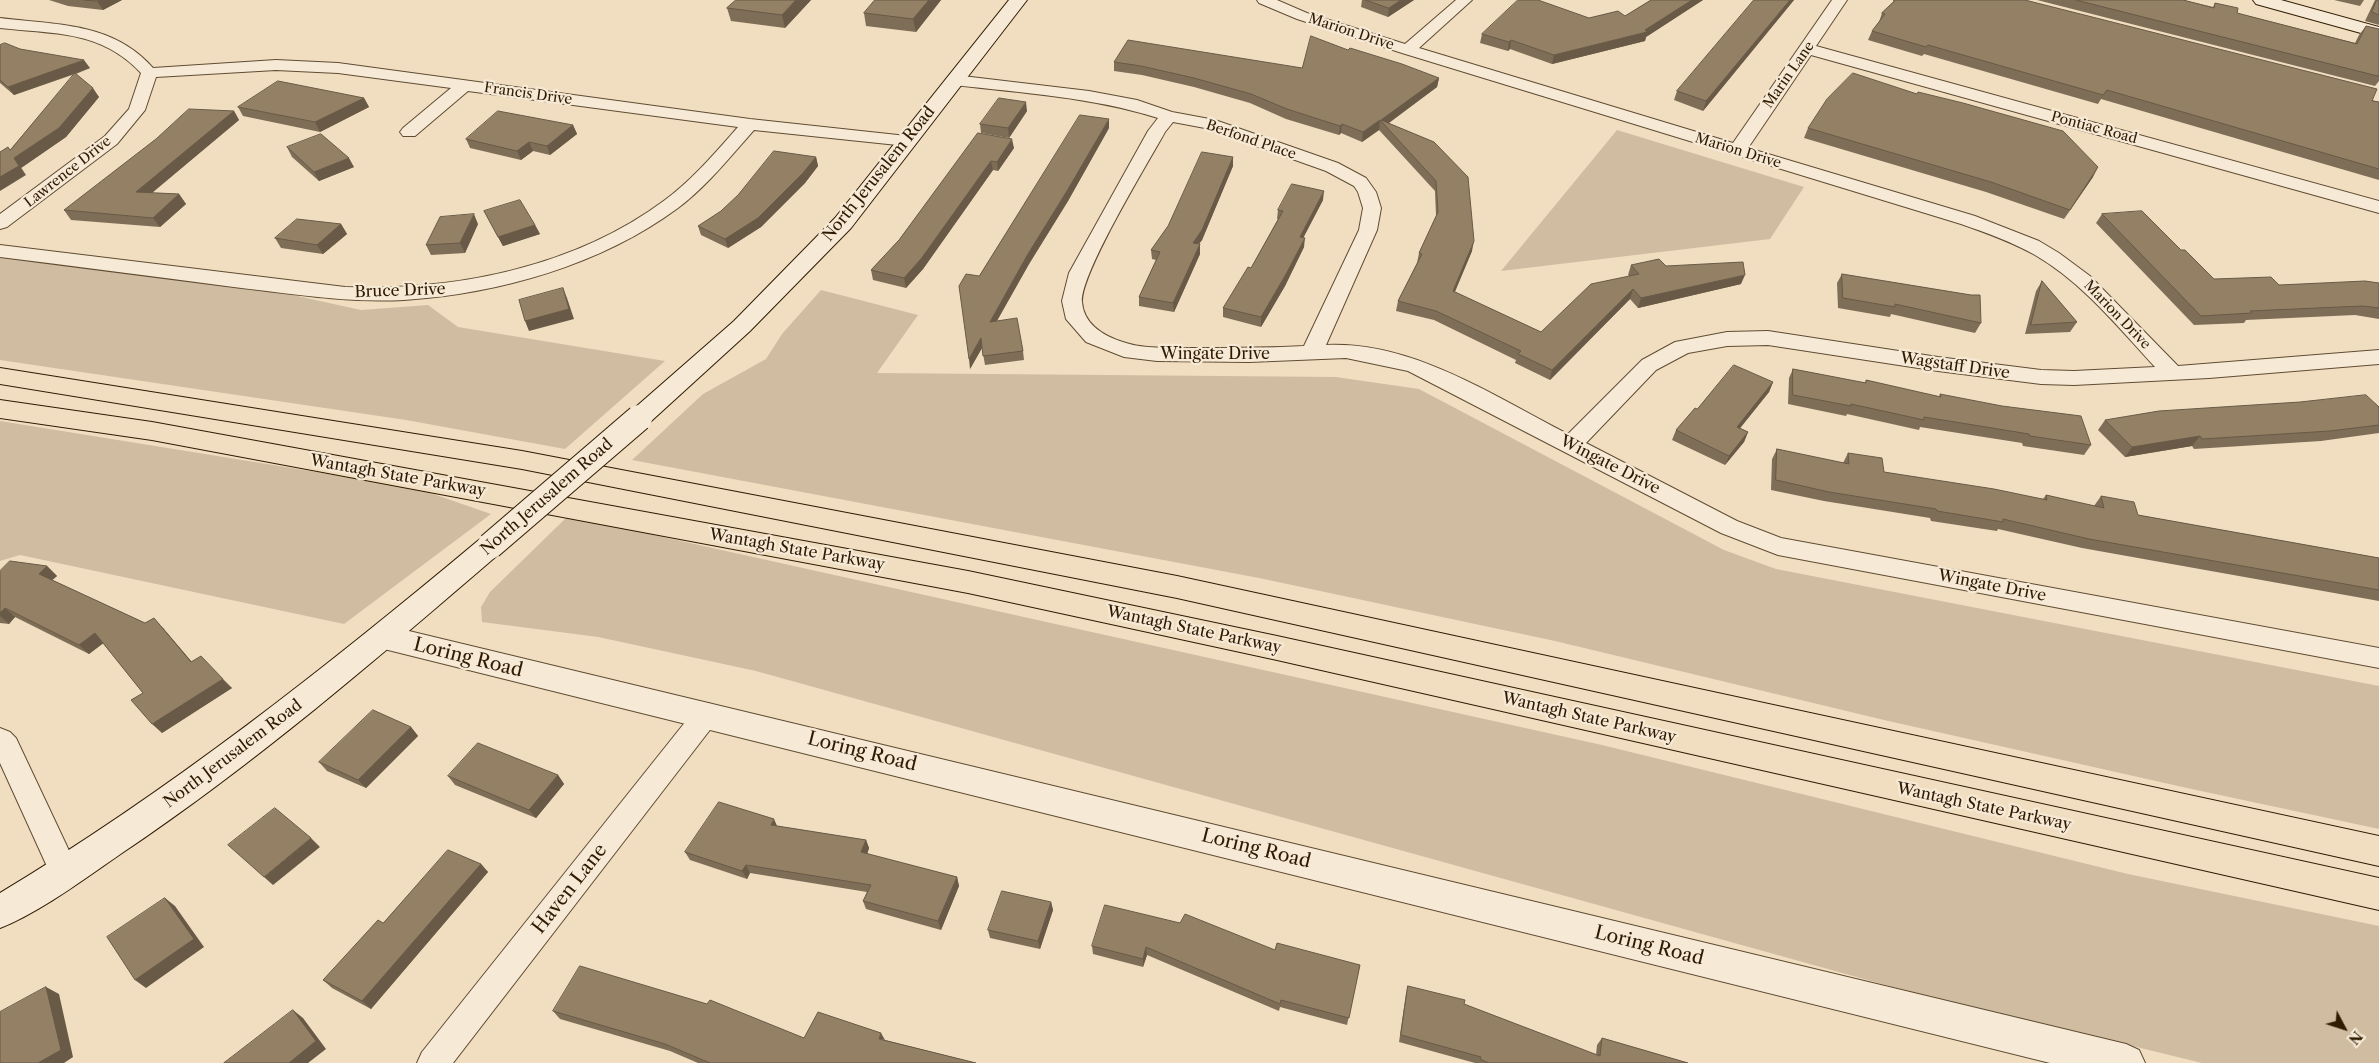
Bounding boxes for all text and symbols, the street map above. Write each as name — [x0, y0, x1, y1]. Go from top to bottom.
street label: Marion Drive — [1306, 10, 1396, 54]
street label: Marin Lane — [1760, 39, 1818, 111]
street label: Francis Drive — [483, 79, 573, 109]
street label: North Jerusalem Road — [819, 103, 939, 245]
street label: Pontiac Road — [2049, 108, 2139, 148]
street label: Berfond Place — [1204, 117, 1298, 163]
street label: Marion Drive — [1693, 130, 1783, 172]
street label: Lawrence Drive — [21, 133, 115, 211]
street label: Marion Drive — [2080, 277, 2154, 353]
street label: Bruce Drive — [354, 280, 446, 302]
street label: Wingate Drive — [1160, 344, 1270, 364]
street label: Wagstaff Drive — [1899, 349, 2011, 383]
street label: Wingate Drive — [1557, 432, 1663, 498]
street label: North Jerusalem Road — [477, 435, 617, 559]
street label: Wantagh State Parkway — [309, 451, 487, 501]
street label: Wantagh State Parkway — [708, 525, 886, 575]
street label: Wingate Drive — [1936, 566, 2048, 606]
street label: Wantagh State Parkway — [1105, 602, 1283, 658]
street label: Loring Road — [411, 633, 525, 683]
street label: Wantagh State Parkway — [1500, 689, 1678, 747]
street label: North Jerusalem Road — [160, 696, 306, 812]
street label: Loring Road — [805, 727, 919, 777]
street label: Wantagh State Parkway — [1895, 779, 2073, 835]
street label: Loring Road — [1199, 824, 1313, 874]
street label: Haven Lane — [528, 839, 612, 939]
street label: Loring Road — [1592, 921, 1706, 971]
north arrow — [2319, 1003, 2369, 1053]
text: N — [2345, 1027, 2366, 1048]

